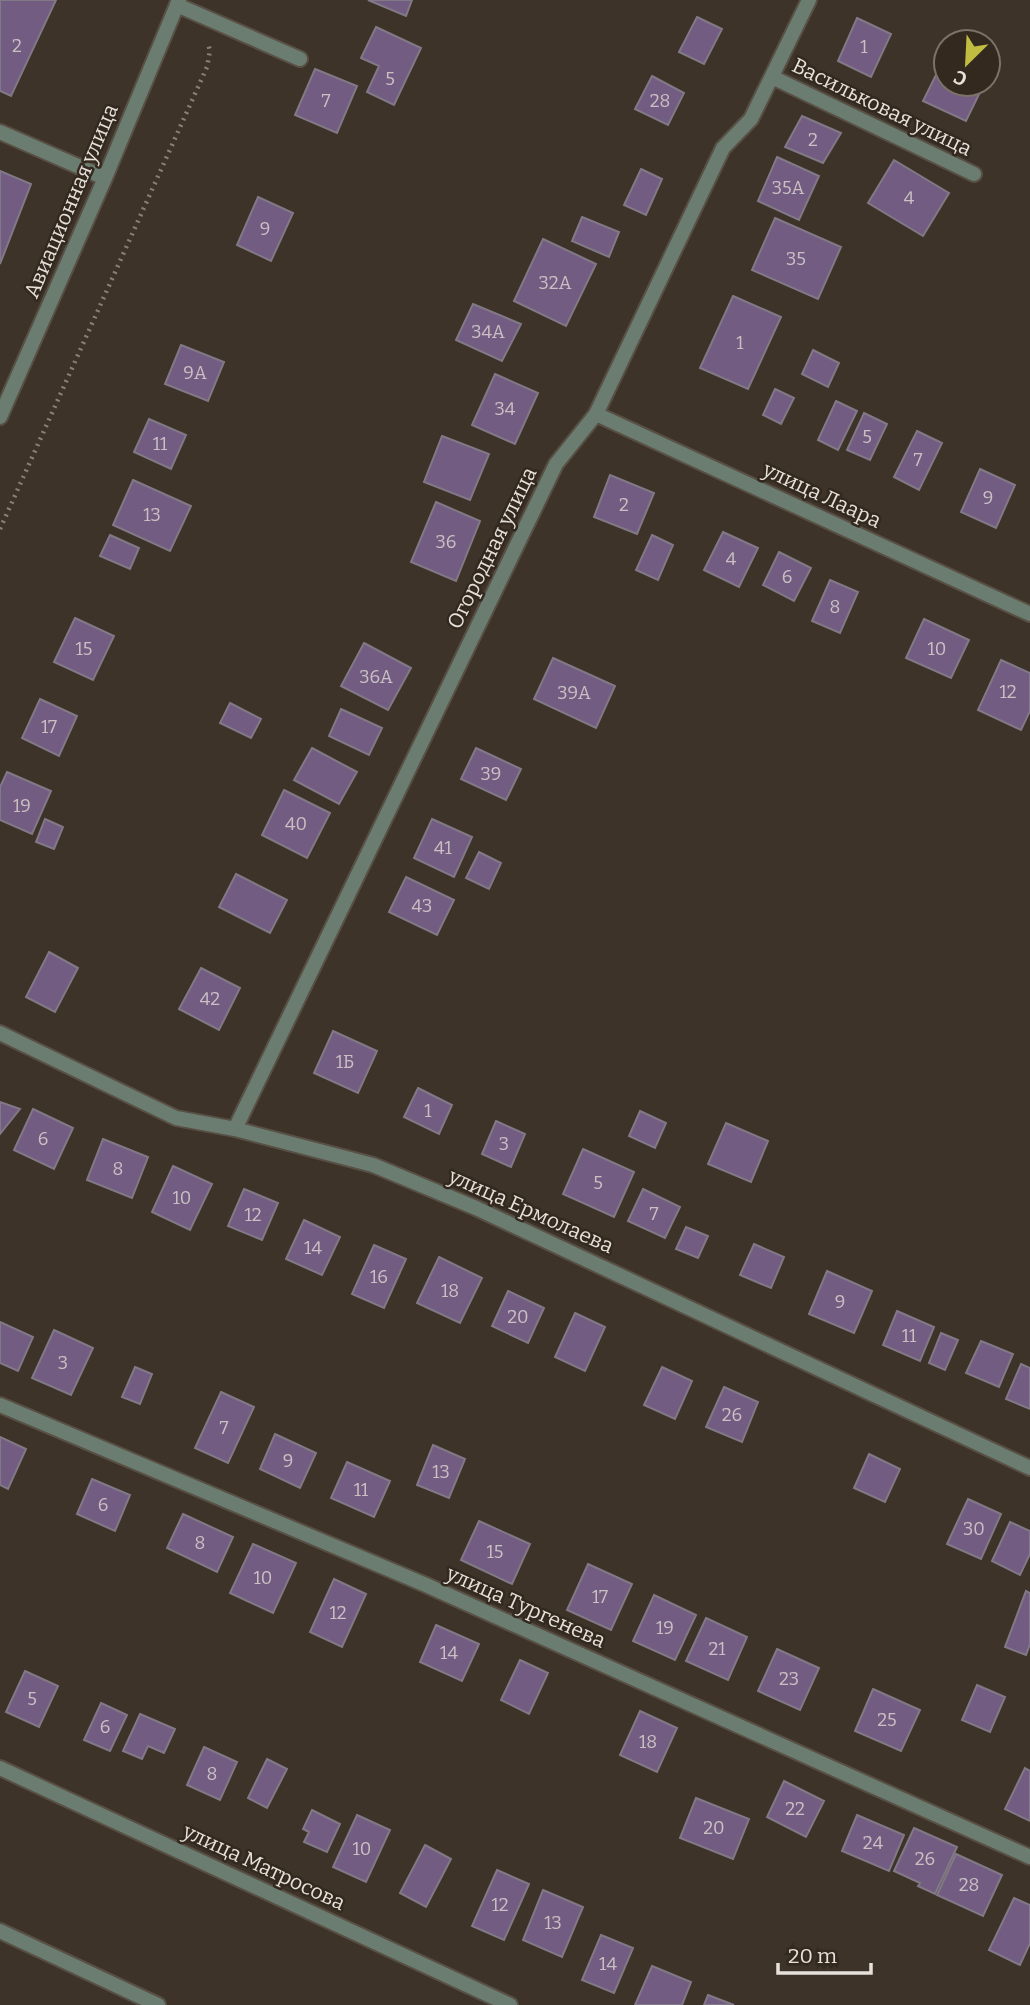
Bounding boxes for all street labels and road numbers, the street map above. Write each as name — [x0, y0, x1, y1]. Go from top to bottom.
street label: Васильковая улица — [788, 52, 976, 162]
street label: Авиационная улица — [18, 100, 124, 302]
street label: улица Лаара — [758, 456, 886, 534]
street label: Огородная улица — [442, 462, 543, 633]
street label: улица Ермолаева — [444, 1163, 618, 1259]
street label: улица Тургенева — [441, 1560, 610, 1654]
street label: улица Матросова — [178, 1818, 350, 1916]

